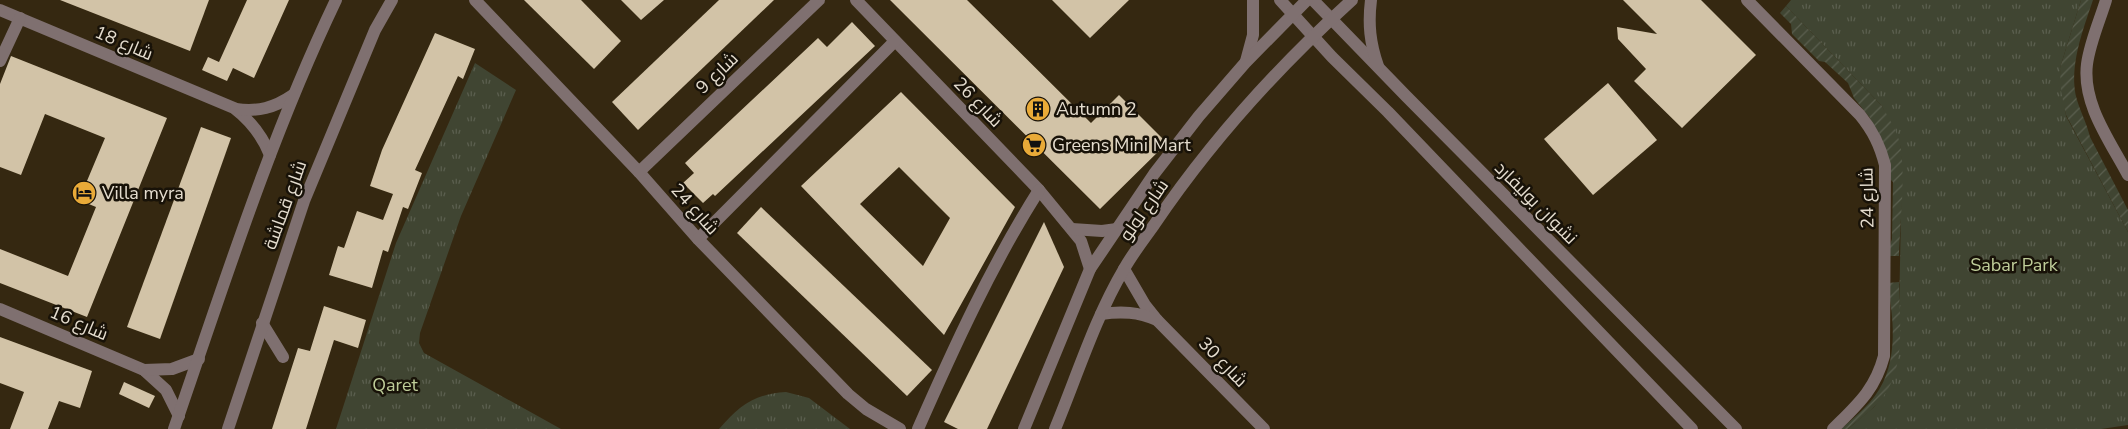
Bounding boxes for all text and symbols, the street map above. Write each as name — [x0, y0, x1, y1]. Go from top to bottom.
street label: شارع 18 — [91, 20, 157, 66]
street label: شارع 9 — [691, 47, 743, 99]
street label: شارع 26 — [948, 72, 1008, 132]
building icon: Autumn 2 — [1025, 96, 1051, 122]
place label: Autumn 2 — [1056, 97, 1137, 121]
supermarket icon: Greens Mini Mart — [1021, 132, 1047, 158]
place label: Greens Mini Mart — [1052, 133, 1191, 157]
street label: نشوان بوليفارد — [1489, 156, 1583, 250]
street label: شارع قماشة — [258, 157, 312, 253]
street label: شارع 24 — [1854, 167, 1880, 229]
street label: شارع لولو — [1114, 174, 1174, 246]
street label: شارع 24 — [666, 178, 724, 240]
hotel icon: Villa myra — [71, 180, 97, 206]
place label: Villa myra — [101, 181, 184, 205]
park label: Sabar Park — [1970, 253, 2059, 277]
street label: شارع 16 — [46, 300, 112, 346]
street label: شارع 30 — [1193, 332, 1253, 392]
park label: Qaret — [372, 373, 418, 397]

